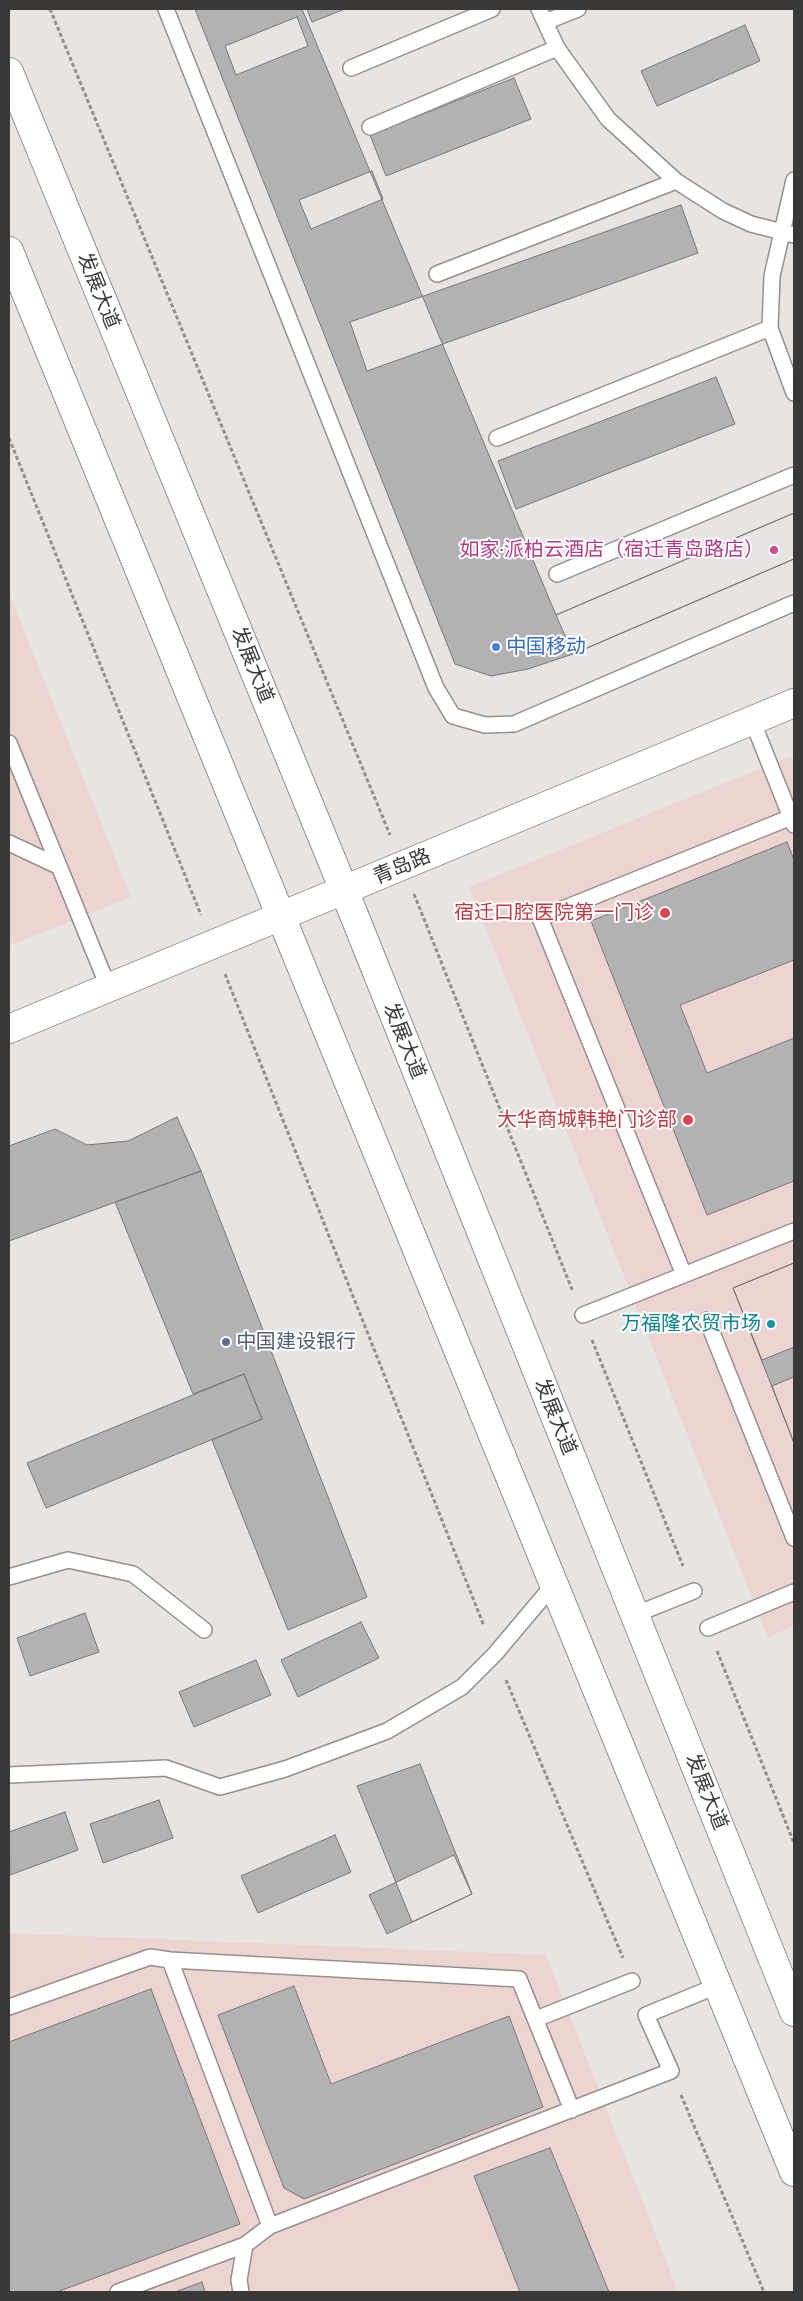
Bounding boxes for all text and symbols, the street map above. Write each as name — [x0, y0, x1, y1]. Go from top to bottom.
street label: 发展大道 — [72, 249, 124, 333]
place label: 如家·派柏云酒店（宿迁青岛路店） — [460, 538, 764, 562]
marker: 如家·派柏云酒店（宿迁青岛路店） — [768, 544, 780, 556]
street label: 发展大道 — [226, 623, 278, 707]
place label: 中国移动 — [506, 635, 586, 659]
marker: 中国移动 — [490, 641, 502, 653]
street label: 青岛路 — [370, 844, 434, 890]
place label: 宿迁口腔医院第一门诊 — [454, 901, 654, 925]
marker: 宿迁口腔医院第一门诊 — [658, 906, 672, 920]
street label: 发展大道 — [378, 999, 430, 1083]
place label: 大华商城韩艳门诊部 — [497, 1108, 677, 1132]
marker: 大华商城韩艳门诊部 — [681, 1113, 695, 1127]
place label: 万福隆农贸市场 — [621, 1312, 761, 1336]
marker: 万福隆农贸市场 — [765, 1318, 777, 1330]
place label: 中国建设银行 — [236, 1330, 356, 1354]
marker: 中国建设银行 — [220, 1336, 232, 1348]
street label: 发展大道 — [529, 1375, 581, 1459]
street label: 发展大道 — [680, 1750, 732, 1834]

